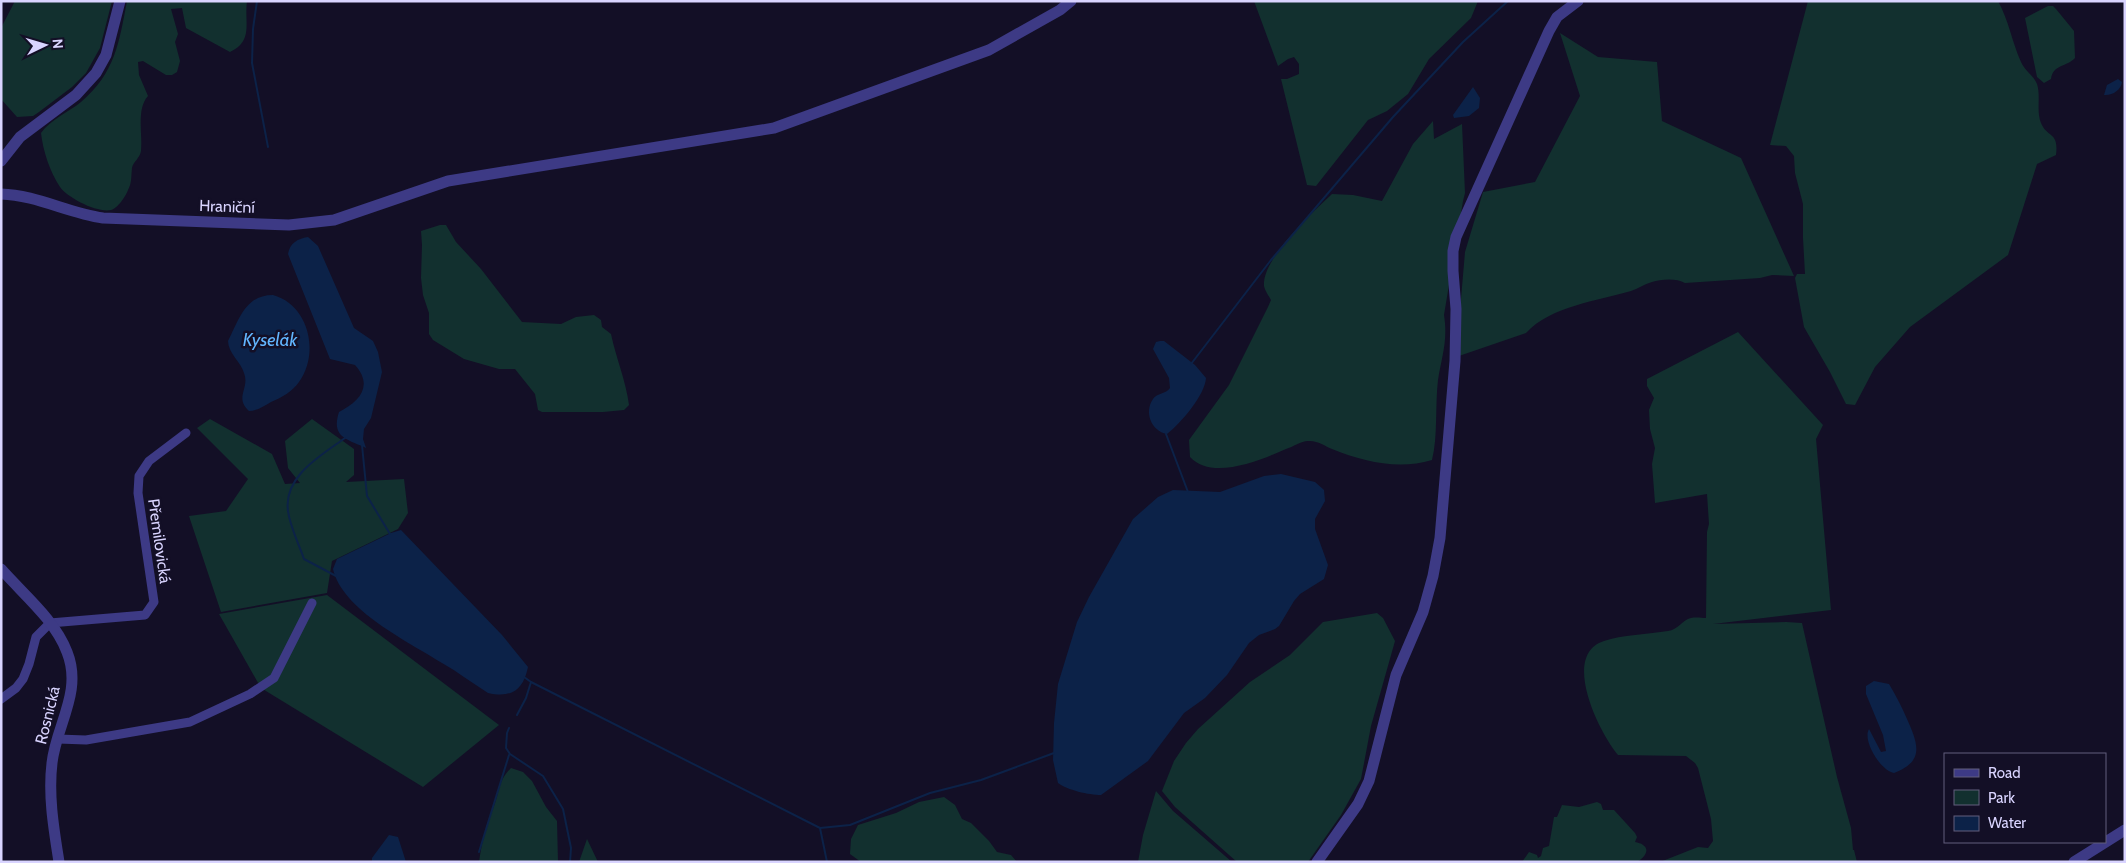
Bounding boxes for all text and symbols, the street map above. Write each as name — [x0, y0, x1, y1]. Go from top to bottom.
north arrow — [20, 20, 70, 70]
text: N — [49, 38, 67, 50]
street label: Hraniční — [199, 196, 256, 217]
water label: Kyselák — [243, 329, 298, 351]
street label: Přemilovická — [144, 497, 175, 585]
street label: Rosnická — [31, 684, 64, 746]
legend — [1944, 753, 2106, 843]
text: Road — [1988, 764, 2021, 782]
text: Park — [1988, 789, 2015, 807]
text: Water — [1988, 814, 2026, 832]

